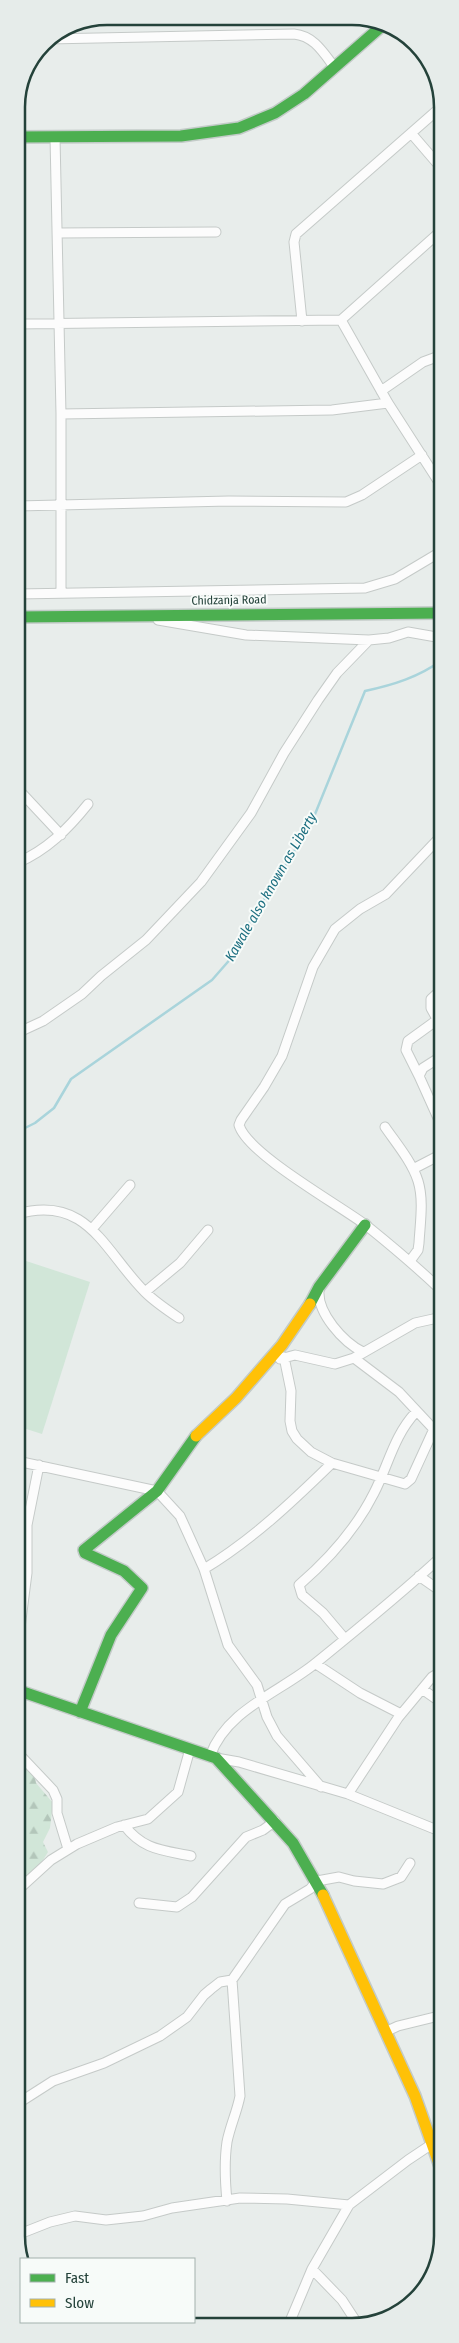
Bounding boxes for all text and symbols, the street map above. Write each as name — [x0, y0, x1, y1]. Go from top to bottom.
street label: Chidzanja Road — [191, 592, 267, 608]
water label: Kawale also known as Liberty — [221, 809, 321, 964]
legend — [20, 2258, 195, 2323]
text: Fast — [65, 2269, 89, 2287]
text: Slow — [65, 2294, 94, 2312]

